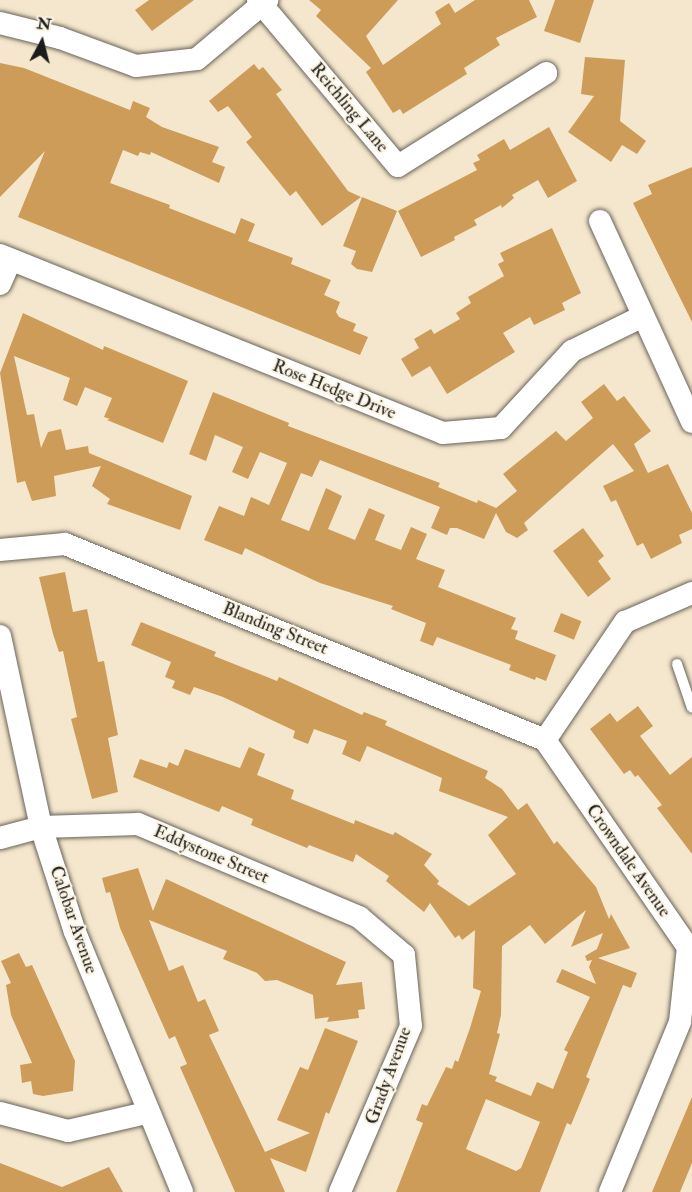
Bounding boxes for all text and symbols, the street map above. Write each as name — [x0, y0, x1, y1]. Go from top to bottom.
north arrow — [12, 12, 72, 72]
text: N — [36, 13, 53, 35]
street label: Reichling Lane — [305, 59, 393, 157]
street label: Rose Hedge Drive — [269, 355, 399, 425]
street label: Blanding Street — [219, 598, 331, 660]
street label: Crowndale Avenue — [581, 800, 675, 922]
street label: Eddystone Street — [150, 821, 272, 889]
street label: Calobar Avenue — [44, 863, 102, 977]
street label: Grady Avenue — [361, 1024, 417, 1128]

